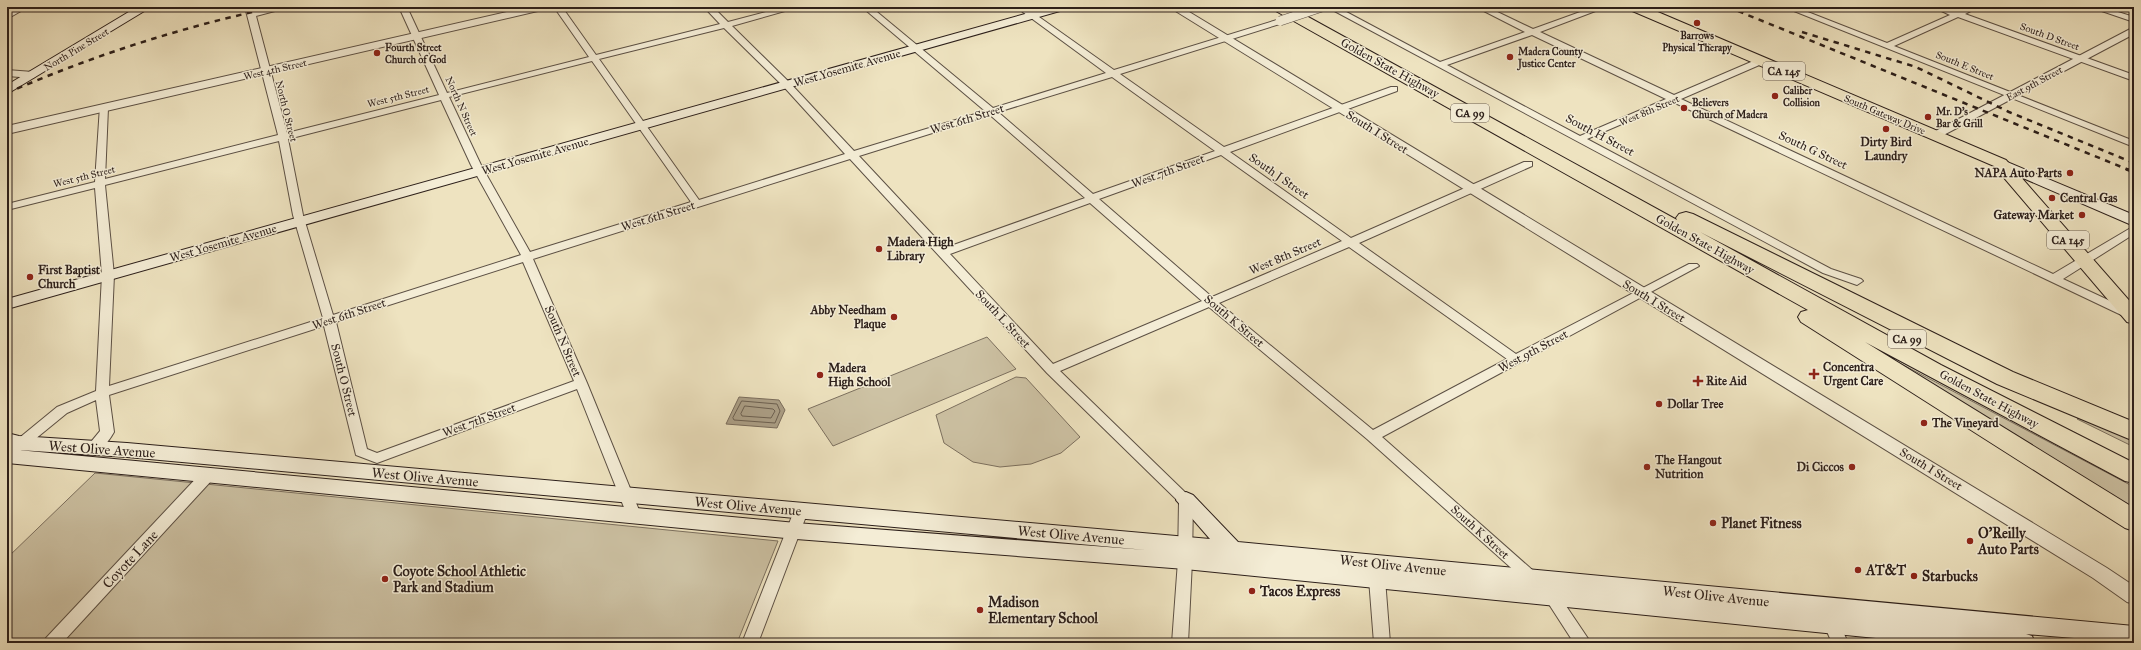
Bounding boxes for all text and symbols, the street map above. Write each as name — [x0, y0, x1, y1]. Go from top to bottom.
marker: Barrows Physical Therapy — [1692, 18, 1702, 28]
street label: South D Street — [2018, 21, 2081, 53]
street label: North Pine Street — [42, 26, 111, 74]
place label: Barrows Physical Therapy — [1662, 30, 1733, 55]
street label: Golden State Highway — [1338, 35, 1442, 102]
place label: Fourth Street Church of God — [385, 42, 447, 66]
street label: West Yosemite Avenue — [792, 46, 902, 90]
place label: Madera County Justice Center — [1516, 46, 1584, 71]
marker: Fourth Street Church of God — [372, 48, 382, 58]
street label: South E Street — [1934, 49, 1996, 83]
marker: Madera County Justice Center — [1505, 52, 1515, 62]
street label: West 4th Street — [243, 57, 308, 83]
road number: CA 145 — [1763, 62, 1805, 80]
street label: East 9th Street — [2004, 64, 2065, 104]
street label: North N Street — [443, 75, 480, 138]
street label: North O Street — [273, 79, 300, 144]
street label: West 5th Street — [366, 83, 431, 110]
place label: Caliber Collision — [1783, 85, 1821, 109]
marker: Caliber Collision — [1770, 91, 1780, 101]
street label: South Gateway Drive — [1842, 92, 1927, 137]
street label: West 8th Street — [1618, 93, 1682, 129]
place label: Believers Church of Madera — [1692, 97, 1768, 121]
street label: West 6th Street — [928, 101, 1006, 137]
marker: Believers Church of Madera — [1679, 103, 1689, 113]
road number: CA 99 — [1451, 104, 1489, 122]
place label: Mr. D's Bar & Grill — [1936, 106, 1983, 130]
street label: South I Street — [1343, 107, 1411, 157]
street label: South H Street — [1563, 111, 1637, 159]
marker: Mr. D's Bar & Grill — [1923, 112, 1933, 122]
marker: Dirty Bird Laundry — [1881, 124, 1891, 134]
street label: South G Street — [1776, 128, 1850, 172]
street label: West Yosemite Avenue — [480, 134, 590, 178]
place label: Dirty Bird Laundry — [1860, 135, 1913, 164]
street label: South J Street — [1246, 150, 1312, 203]
street label: West 7th Street — [1130, 151, 1207, 191]
street label: West 5th Street — [52, 163, 117, 190]
place label: NAPA Auto Parts — [1974, 166, 2063, 180]
marker: NAPA Auto Parts — [2065, 168, 2075, 178]
place label: Central Gas — [2060, 191, 2118, 205]
marker: Central Gas — [2047, 193, 2057, 203]
street label: West 6th Street — [619, 198, 697, 234]
place label: Gateway Market — [1993, 208, 2075, 223]
marker: Gateway Market — [2077, 210, 2087, 220]
street label: Golden State Highway — [1653, 211, 1757, 278]
street label: West Yosemite Avenue — [168, 221, 278, 265]
road number: CA 145 — [2047, 231, 2089, 249]
street label: West 8th Street — [1247, 234, 1324, 277]
place label: Madera High Library — [887, 235, 954, 264]
marker: Madera High Library — [874, 244, 884, 254]
place label: First Baptist Church — [38, 263, 101, 291]
marker: First Baptist Church — [25, 272, 35, 282]
street label: South I Street — [1620, 277, 1688, 326]
street label: South L Street — [973, 287, 1034, 351]
street label: South K Street — [1201, 292, 1267, 351]
street label: West 6th Street — [310, 295, 388, 332]
place label: Abby Needham Plaque — [809, 303, 887, 332]
street label: South N Street — [542, 304, 584, 379]
marker: Abby Needham Plaque — [889, 312, 899, 322]
street label: West 9th Street — [1496, 326, 1571, 375]
road number: CA 99 — [1888, 330, 1926, 348]
street label: South O Street — [328, 342, 360, 419]
place label: Concentra Urgent Care — [1823, 360, 1883, 389]
place label: Madera High School — [828, 361, 891, 390]
street label: Golden State Highway — [1937, 367, 2041, 432]
marker: Concentra Urgent Care — [1808, 368, 1820, 380]
marker: Madera High School — [815, 370, 825, 380]
place label: Rite Aid — [1706, 374, 1748, 388]
marker: Rite Aid — [1693, 376, 1703, 386]
place label: Dollar Tree — [1667, 397, 1724, 411]
marker: Dollar Tree — [1654, 399, 1664, 409]
street label: West 7th Street — [441, 400, 518, 440]
place label: The Vineyard — [1931, 416, 2000, 431]
marker: The Vineyard — [1919, 418, 1929, 428]
street label: West Olive Avenue — [48, 437, 156, 462]
street label: South I Street — [1897, 445, 1965, 494]
place label: The Hangout Nutrition — [1654, 453, 1723, 481]
place label: Di Ciccos — [1797, 460, 1845, 474]
marker: The Hangout Nutrition — [1642, 462, 1652, 472]
marker: Di Ciccos — [1847, 462, 1857, 472]
street label: West Olive Avenue — [371, 464, 479, 491]
street label: West Olive Avenue — [694, 493, 802, 520]
street label: South K Street — [1448, 502, 1513, 562]
place label: Planet Fitness — [1721, 515, 1802, 532]
marker: Planet Fitness — [1708, 518, 1718, 528]
street label: West Olive Avenue — [1017, 522, 1125, 549]
place label: O'Reilly Auto Parts — [1977, 525, 2039, 558]
street label: Coyote Lane — [99, 526, 162, 592]
marker: O'Reilly Auto Parts — [1965, 536, 1975, 546]
street label: West Olive Avenue — [1339, 551, 1447, 580]
place label: AT&T — [1865, 562, 1907, 579]
place label: Coyote School Athletic Park and Stadium — [393, 563, 526, 596]
marker: AT&T — [1853, 565, 1863, 575]
place label: Starbucks — [1922, 568, 1978, 585]
marker: Starbucks — [1909, 571, 1919, 581]
marker: Coyote School Athletic Park and Stadium — [380, 574, 390, 584]
street label: West Olive Avenue — [1662, 582, 1770, 611]
place label: Tacos Express — [1259, 583, 1340, 601]
marker: Tacos Express — [1247, 586, 1257, 596]
place label: Madison Elementary School — [988, 594, 1099, 628]
marker: Madison Elementary School — [975, 605, 985, 615]

